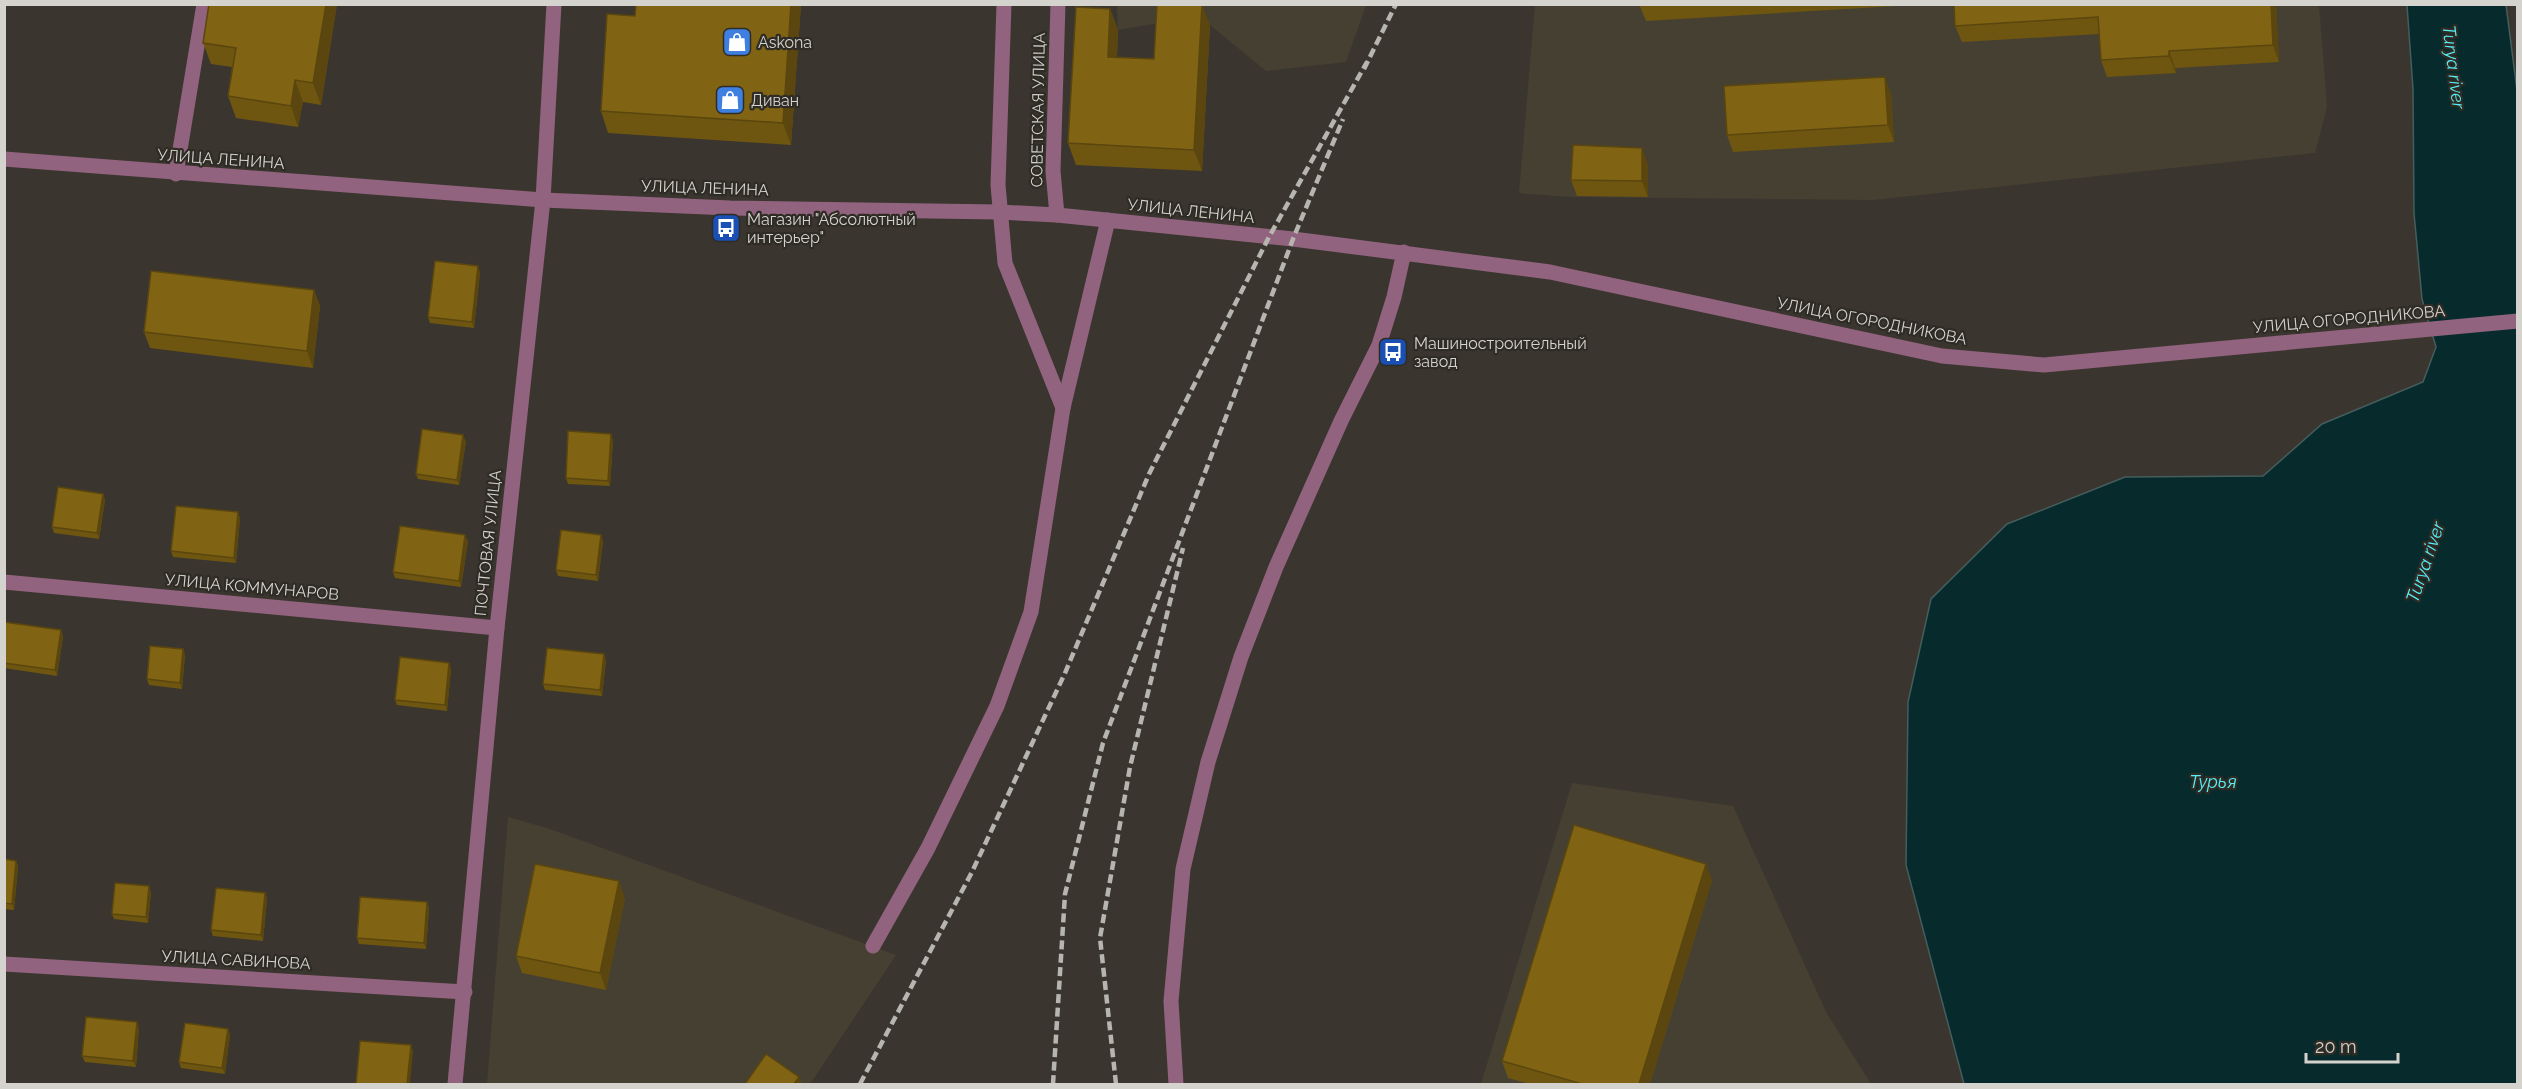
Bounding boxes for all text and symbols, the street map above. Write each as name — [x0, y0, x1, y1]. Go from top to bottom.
water label: Turya river — [2438, 24, 2470, 111]
shop icon: Askona — [721, 26, 753, 58]
street label: СОВЕТСКАЯ УЛИЦА — [1027, 32, 1049, 188]
place label: Askona — [758, 33, 812, 52]
shop icon: Диван — [714, 84, 746, 116]
place label: Диван — [751, 91, 799, 110]
street label: УЛИЦА ЛЕНИНА — [157, 145, 286, 173]
street label: УЛИЦА ЛЕНИНА — [641, 176, 769, 200]
street label: УЛИЦА ЛЕНИНА — [1126, 195, 1256, 227]
place label: Магазин "Абсолютный интерьер" — [747, 210, 916, 247]
bus stop icon: Магазин "Абсолютный интерьер" — [710, 212, 742, 244]
street label: УЛИЦА ОГОРОДНИКОВА — [1776, 293, 1969, 349]
street label: УЛИЦА ОГОРОДНИКОВА — [2252, 301, 2446, 337]
place label: Машиностроительный завод — [1414, 334, 1587, 371]
bus stop icon: Машиностроительный завод — [1377, 336, 1409, 368]
street label: ПОЧТОВАЯ УЛИЦА — [471, 469, 505, 617]
water label: Turya river — [2401, 518, 2449, 605]
street label: УЛИЦА КОММУНАРОВ — [164, 570, 340, 604]
water label: Турья — [2189, 771, 2237, 792]
street label: УЛИЦА САВИНОВА — [161, 947, 311, 973]
scale bar — [2306, 1026, 2398, 1064]
text: 20 m — [2315, 1036, 2357, 1057]

